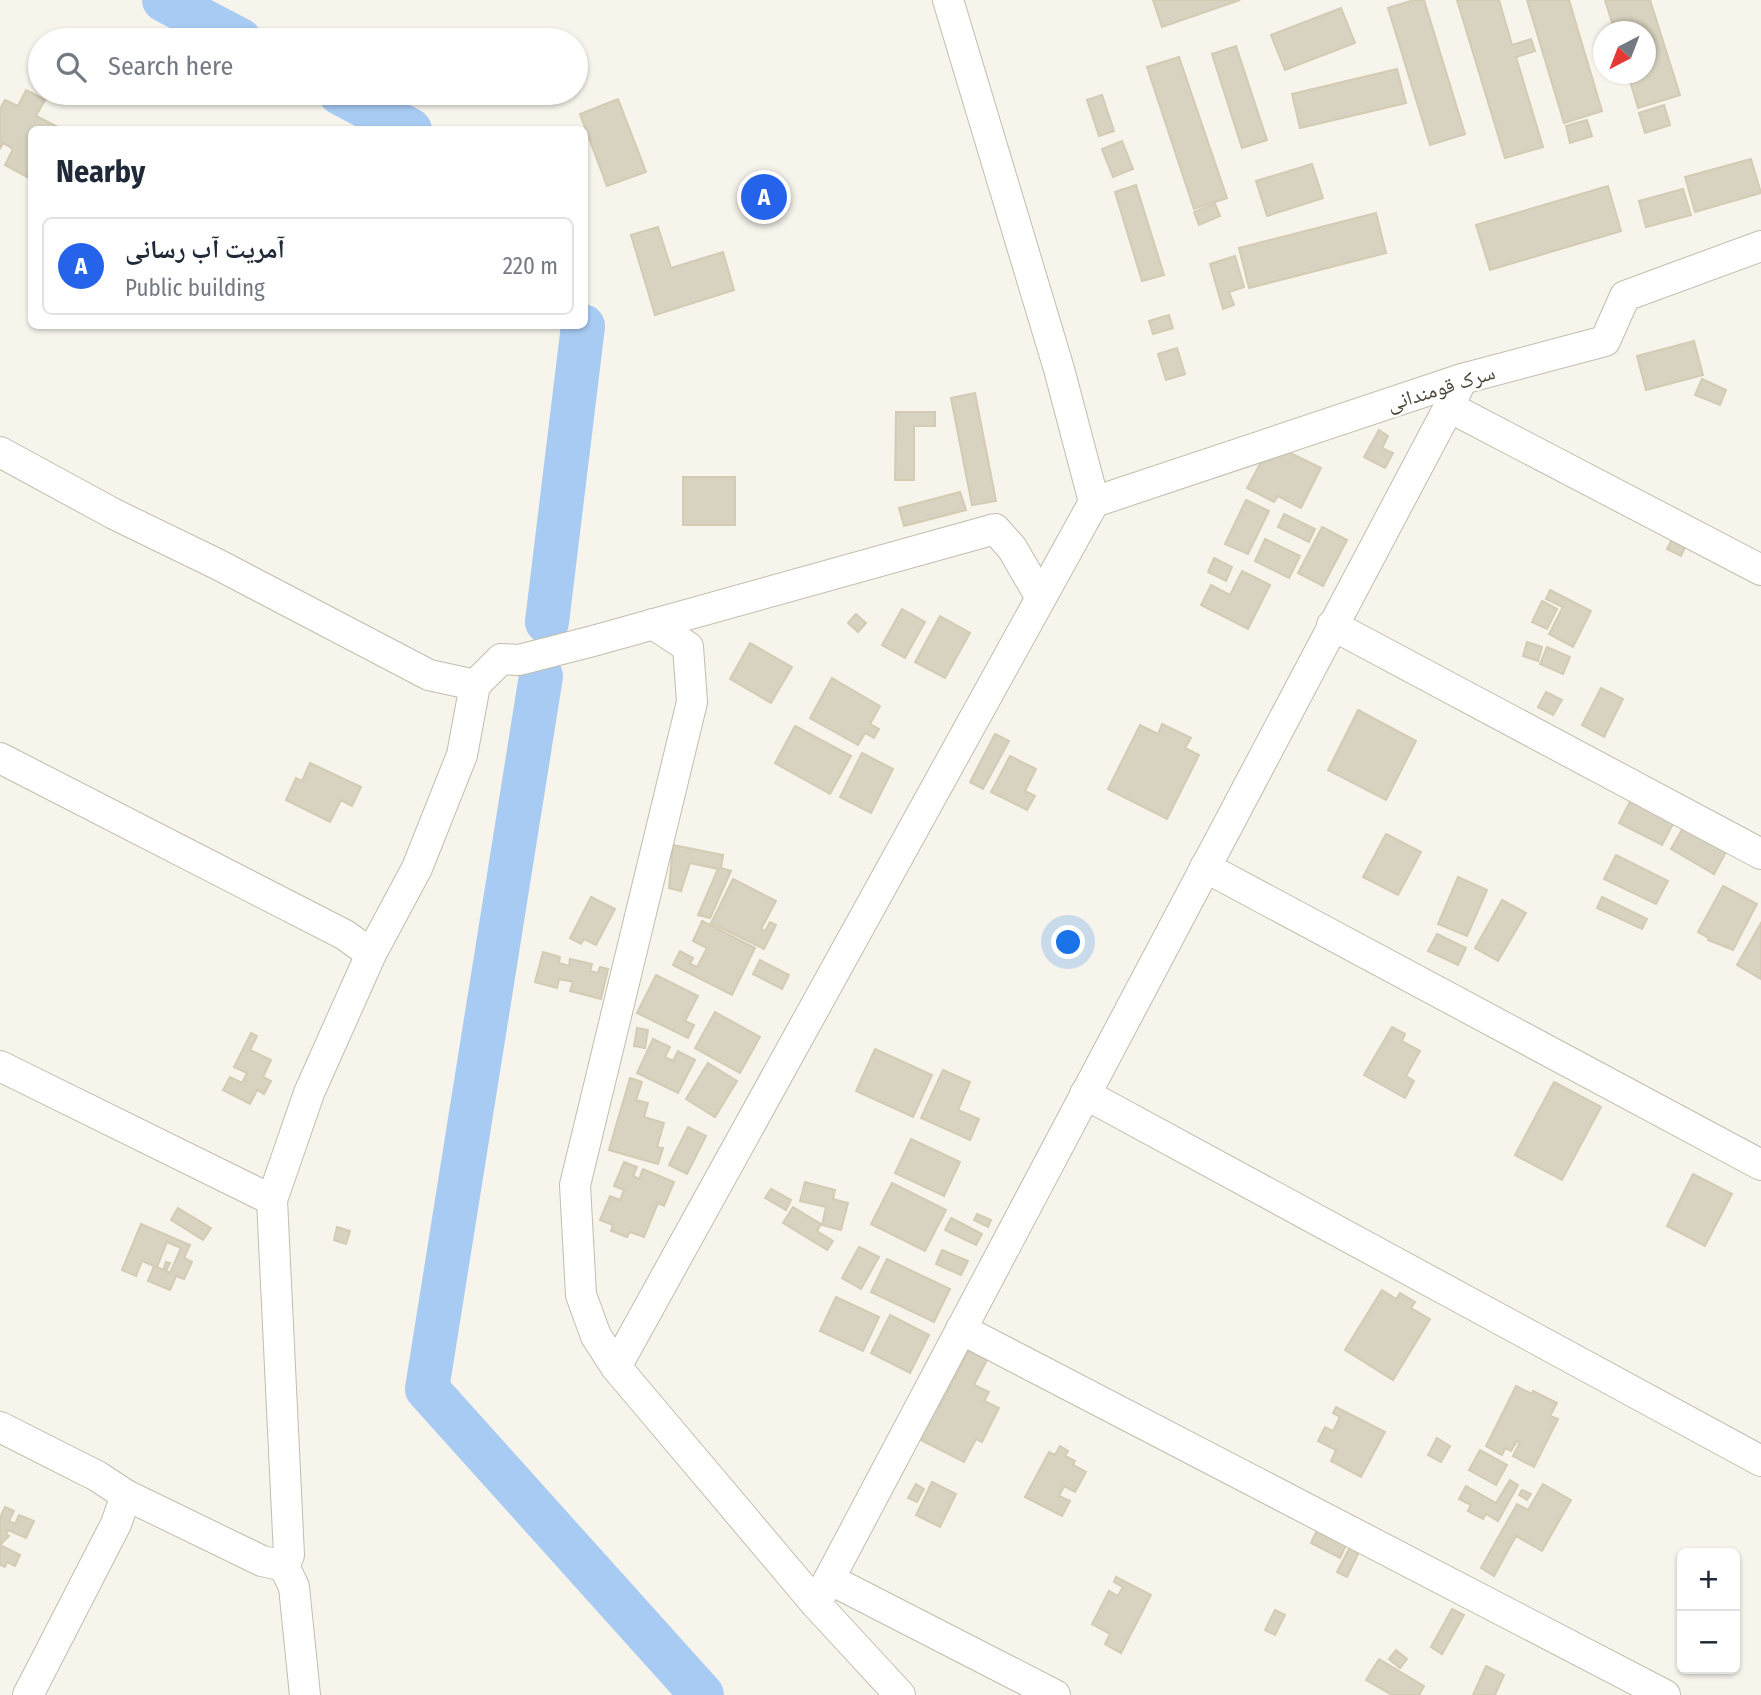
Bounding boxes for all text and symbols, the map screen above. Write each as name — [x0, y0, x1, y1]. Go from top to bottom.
north arrow — [1593, 21, 1656, 84]
search box — [28, 28, 588, 105]
icon: search — [52, 48, 90, 86]
text: Search here — [108, 51, 233, 82]
text: Nearby — [56, 154, 145, 190]
pin: A — [741, 171, 787, 223]
text: آمریت آب رسانی — [125, 234, 285, 265]
text: A — [75, 252, 87, 280]
text: 220 m — [503, 252, 558, 280]
text: Public building — [125, 274, 265, 302]
street label: سرک قومندانی — [1384, 359, 1498, 417]
your location — [1051, 925, 1085, 959]
map controls — [1677, 1548, 1740, 1674]
button: + — [1677, 1548, 1740, 1611]
button: − — [1677, 1611, 1740, 1674]

